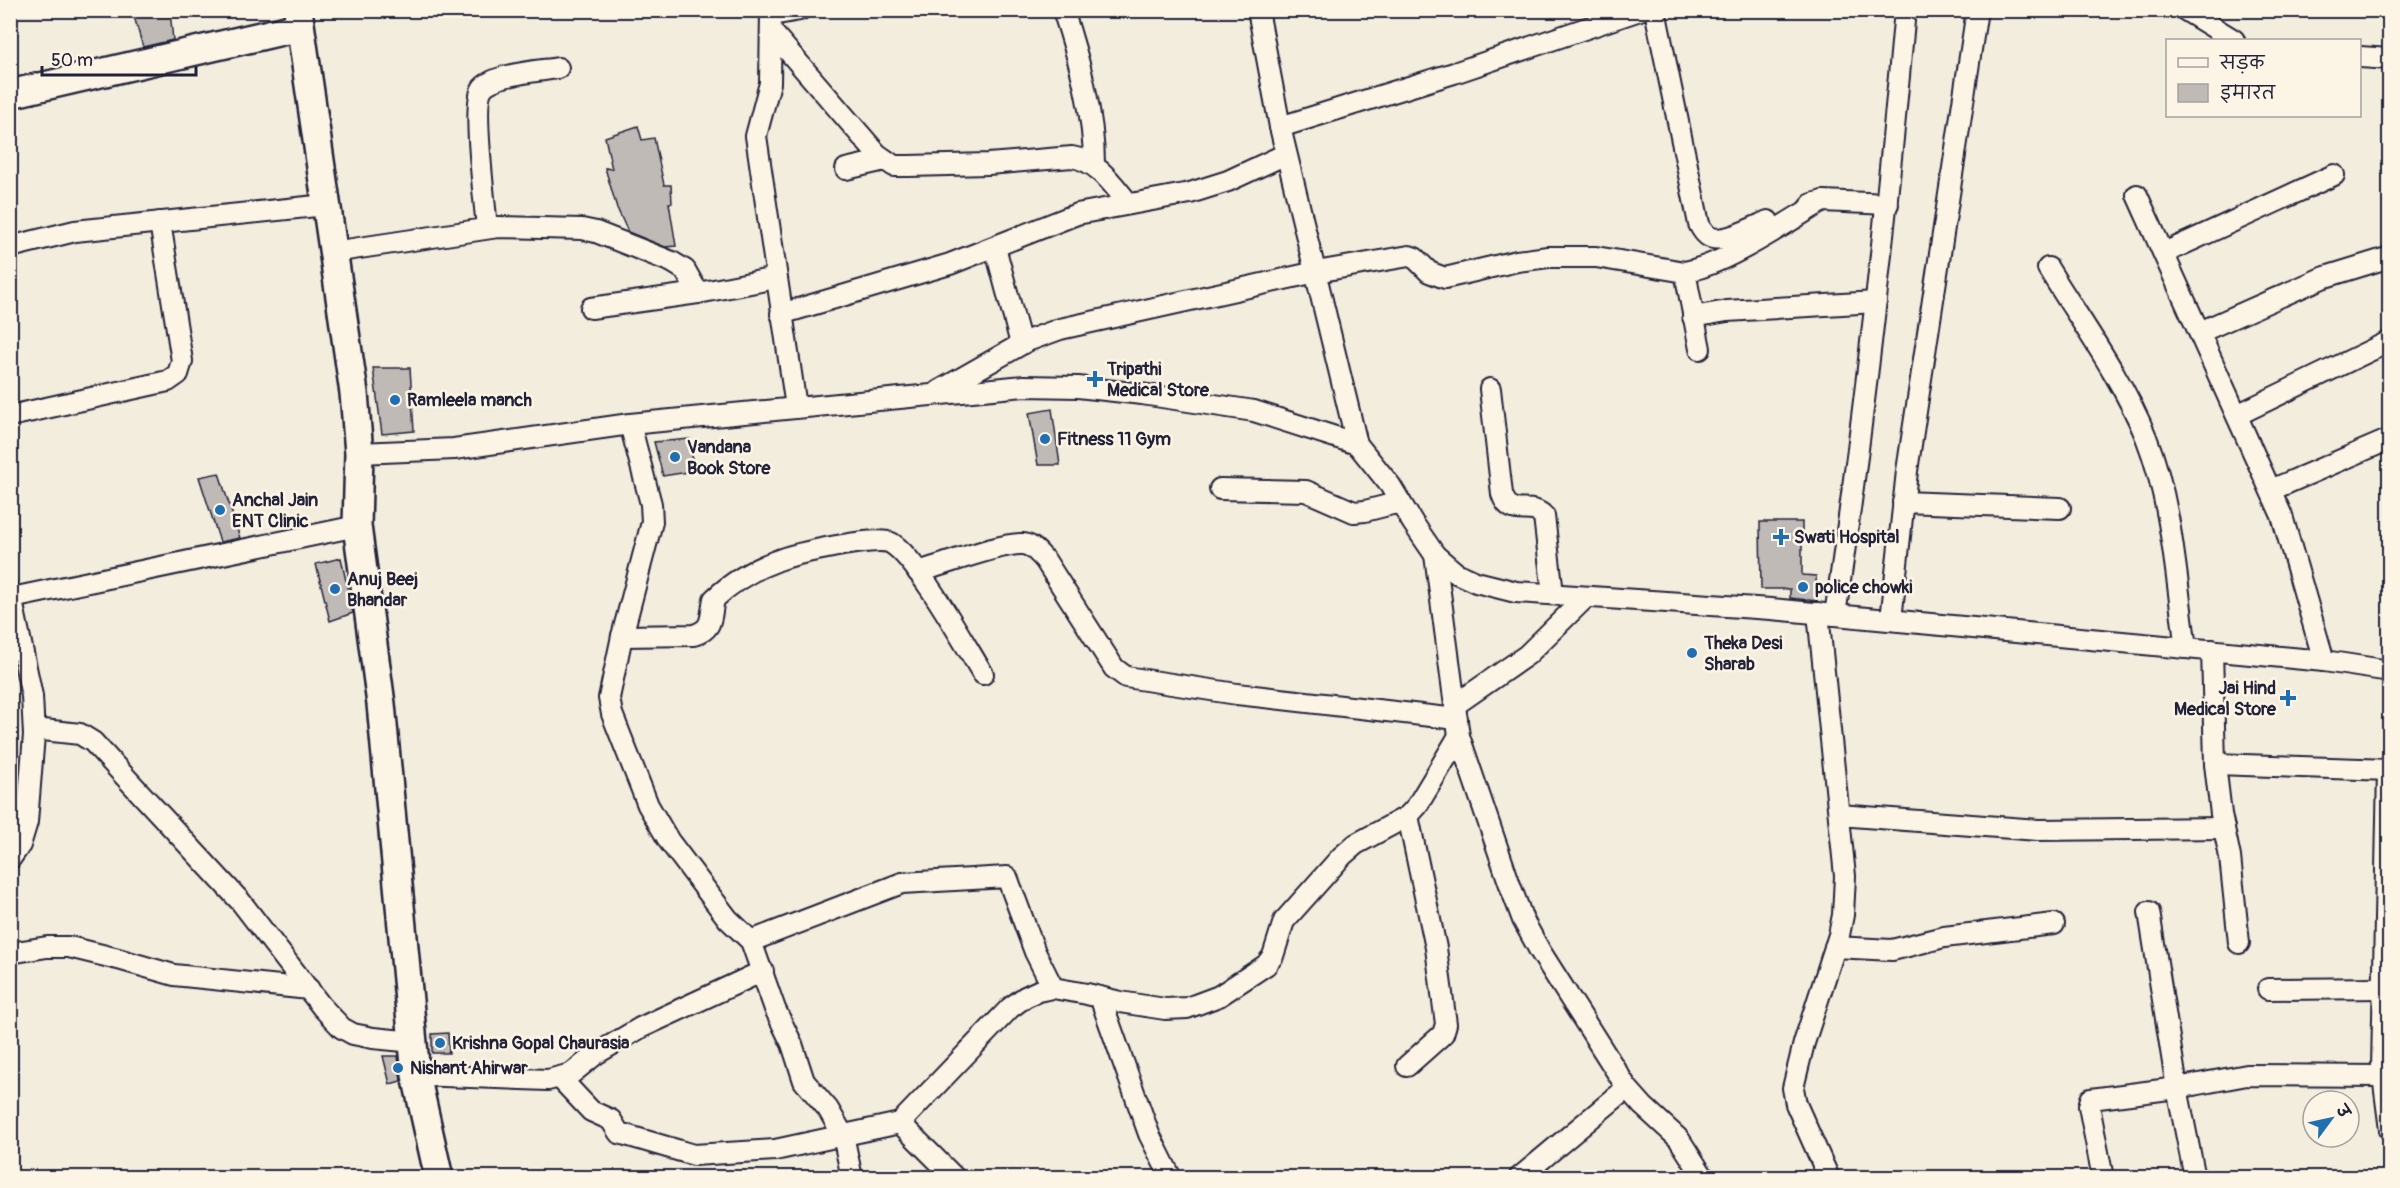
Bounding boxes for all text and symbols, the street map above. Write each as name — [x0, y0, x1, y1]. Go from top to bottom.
scale bar — [42, 39, 196, 77]
legend — [2166, 39, 2361, 117]
text: 50 m — [51, 49, 93, 72]
text: सड़क — [2219, 52, 2265, 75]
text: इमारत — [2220, 82, 2276, 105]
place label: Tripathi Medical Store — [1106, 358, 1210, 402]
marker: Tripathi Medical Store — [1088, 372, 1102, 386]
place label: Ramleela manch — [407, 389, 533, 412]
marker: Ramleela manch — [388, 393, 402, 407]
place label: Fitness 11 Gym — [1057, 428, 1171, 451]
marker: Fitness 11 Gym — [1038, 432, 1052, 446]
place label: Vandana Book Store — [687, 436, 771, 480]
marker: Vandana Book Store — [668, 450, 682, 464]
place label: Anchal Jain ENT Clinic — [232, 489, 318, 533]
marker: Anchal Jain ENT Clinic — [213, 503, 227, 517]
place label: Swati Hospital — [1794, 526, 1900, 549]
marker: Swati Hospital — [1772, 528, 1790, 546]
place label: Anuj Beej Bhandar — [347, 568, 418, 612]
place label: police chowki — [1815, 576, 1913, 599]
marker: police chowki — [1796, 580, 1810, 594]
marker: Anuj Beej Bhandar — [328, 582, 342, 596]
place label: Theka Desi Sharab — [1703, 632, 1783, 676]
marker: Theka Desi Sharab — [1685, 646, 1699, 660]
place label: Jai Hind Medical Store — [2174, 677, 2277, 721]
marker: Jai Hind Medical Store — [2281, 691, 2295, 705]
place label: Krishna Gopal Chaurasia — [452, 1032, 630, 1055]
marker: Krishna Gopal Chaurasia — [433, 1036, 447, 1050]
place label: Nishant Ahirwar — [410, 1057, 528, 1080]
marker: Nishant Ahirwar — [391, 1061, 405, 1075]
north arrow — [2301, 1089, 2361, 1149]
text: उ — [2330, 1100, 2355, 1122]

